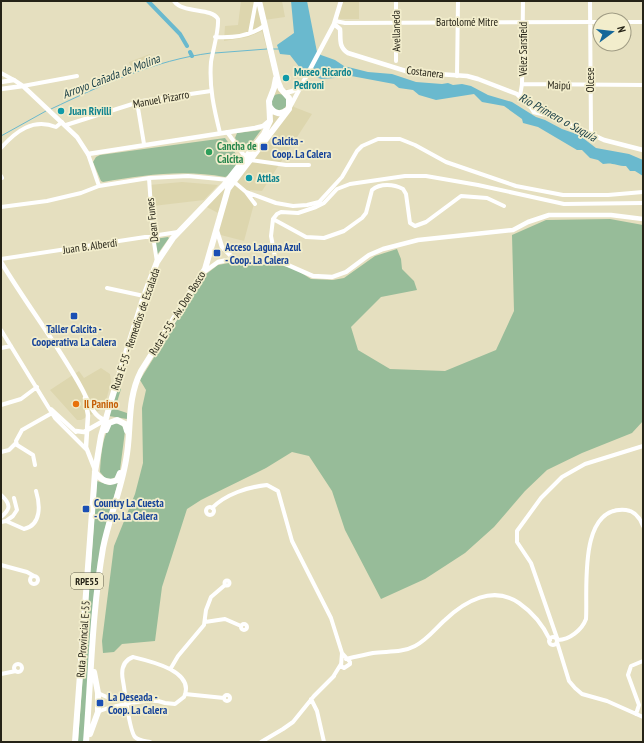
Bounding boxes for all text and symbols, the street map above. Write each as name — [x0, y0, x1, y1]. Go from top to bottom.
street label: Avellaneda — [389, 10, 403, 52]
north arrow — [592, 12, 632, 52]
street label: Bartolomé Mitre — [436, 15, 498, 29]
street label: Vélez Sarsfield — [516, 21, 530, 77]
text: N — [614, 25, 629, 34]
water label: Arroyo Cañada de Molina — [60, 50, 163, 102]
street label: Costanera — [406, 63, 444, 81]
place label: Museo Ricardo Pedroni — [294, 65, 351, 92]
street label: Olcese — [583, 67, 597, 93]
marker: Museo Ricardo Pedroni — [281, 73, 291, 83]
street label: Maipú — [547, 78, 571, 92]
street label: Manuel Pizarro — [132, 87, 190, 111]
water label: Río Primero o Suquía — [516, 89, 601, 145]
place label: Juan Rivilli — [68, 104, 112, 118]
marker: Juan Rivilli — [56, 106, 66, 116]
place label: Calcita - Coop. La Calera — [272, 134, 332, 161]
place label: Cancha de Calcita — [217, 139, 257, 166]
marker: Calcita - Coop. La Calera — [259, 142, 269, 152]
marker: Cancha de Calcita — [204, 147, 214, 157]
place label: Attlas — [256, 171, 280, 185]
marker: Attlas — [244, 173, 254, 183]
street label: Dean Funes — [143, 197, 161, 243]
street label: Juan B. Alberdi — [61, 235, 118, 257]
place label: Acceso Laguna Azul - Coop. La Calera — [224, 240, 301, 267]
marker: Acceso Laguna Azul - Coop. La Calera — [212, 248, 222, 258]
street label: Ruta E-55 - Remedios de Escalada — [108, 266, 162, 392]
street label: Ruta E-55 - Av. Don Bosco — [146, 268, 209, 358]
marker: Taller Calcita - Cooperativa La Calera — [69, 311, 79, 321]
place label: Taller Calcita - Cooperativa La Calera — [32, 322, 117, 349]
place label: Il Panino — [84, 397, 118, 411]
marker: Il Panino — [71, 399, 81, 409]
place label: Country La Cuesta - Coop. La Calera — [94, 496, 164, 523]
marker: Country La Cuesta - Coop. La Calera — [81, 504, 91, 514]
road number: RPE55 — [71, 573, 103, 589]
street label: Ruta Provincial E-55 — [73, 600, 93, 678]
place label: La Deseada - Coop. La Calera — [108, 690, 168, 717]
marker: La Deseada - Coop. La Calera — [95, 698, 105, 708]

